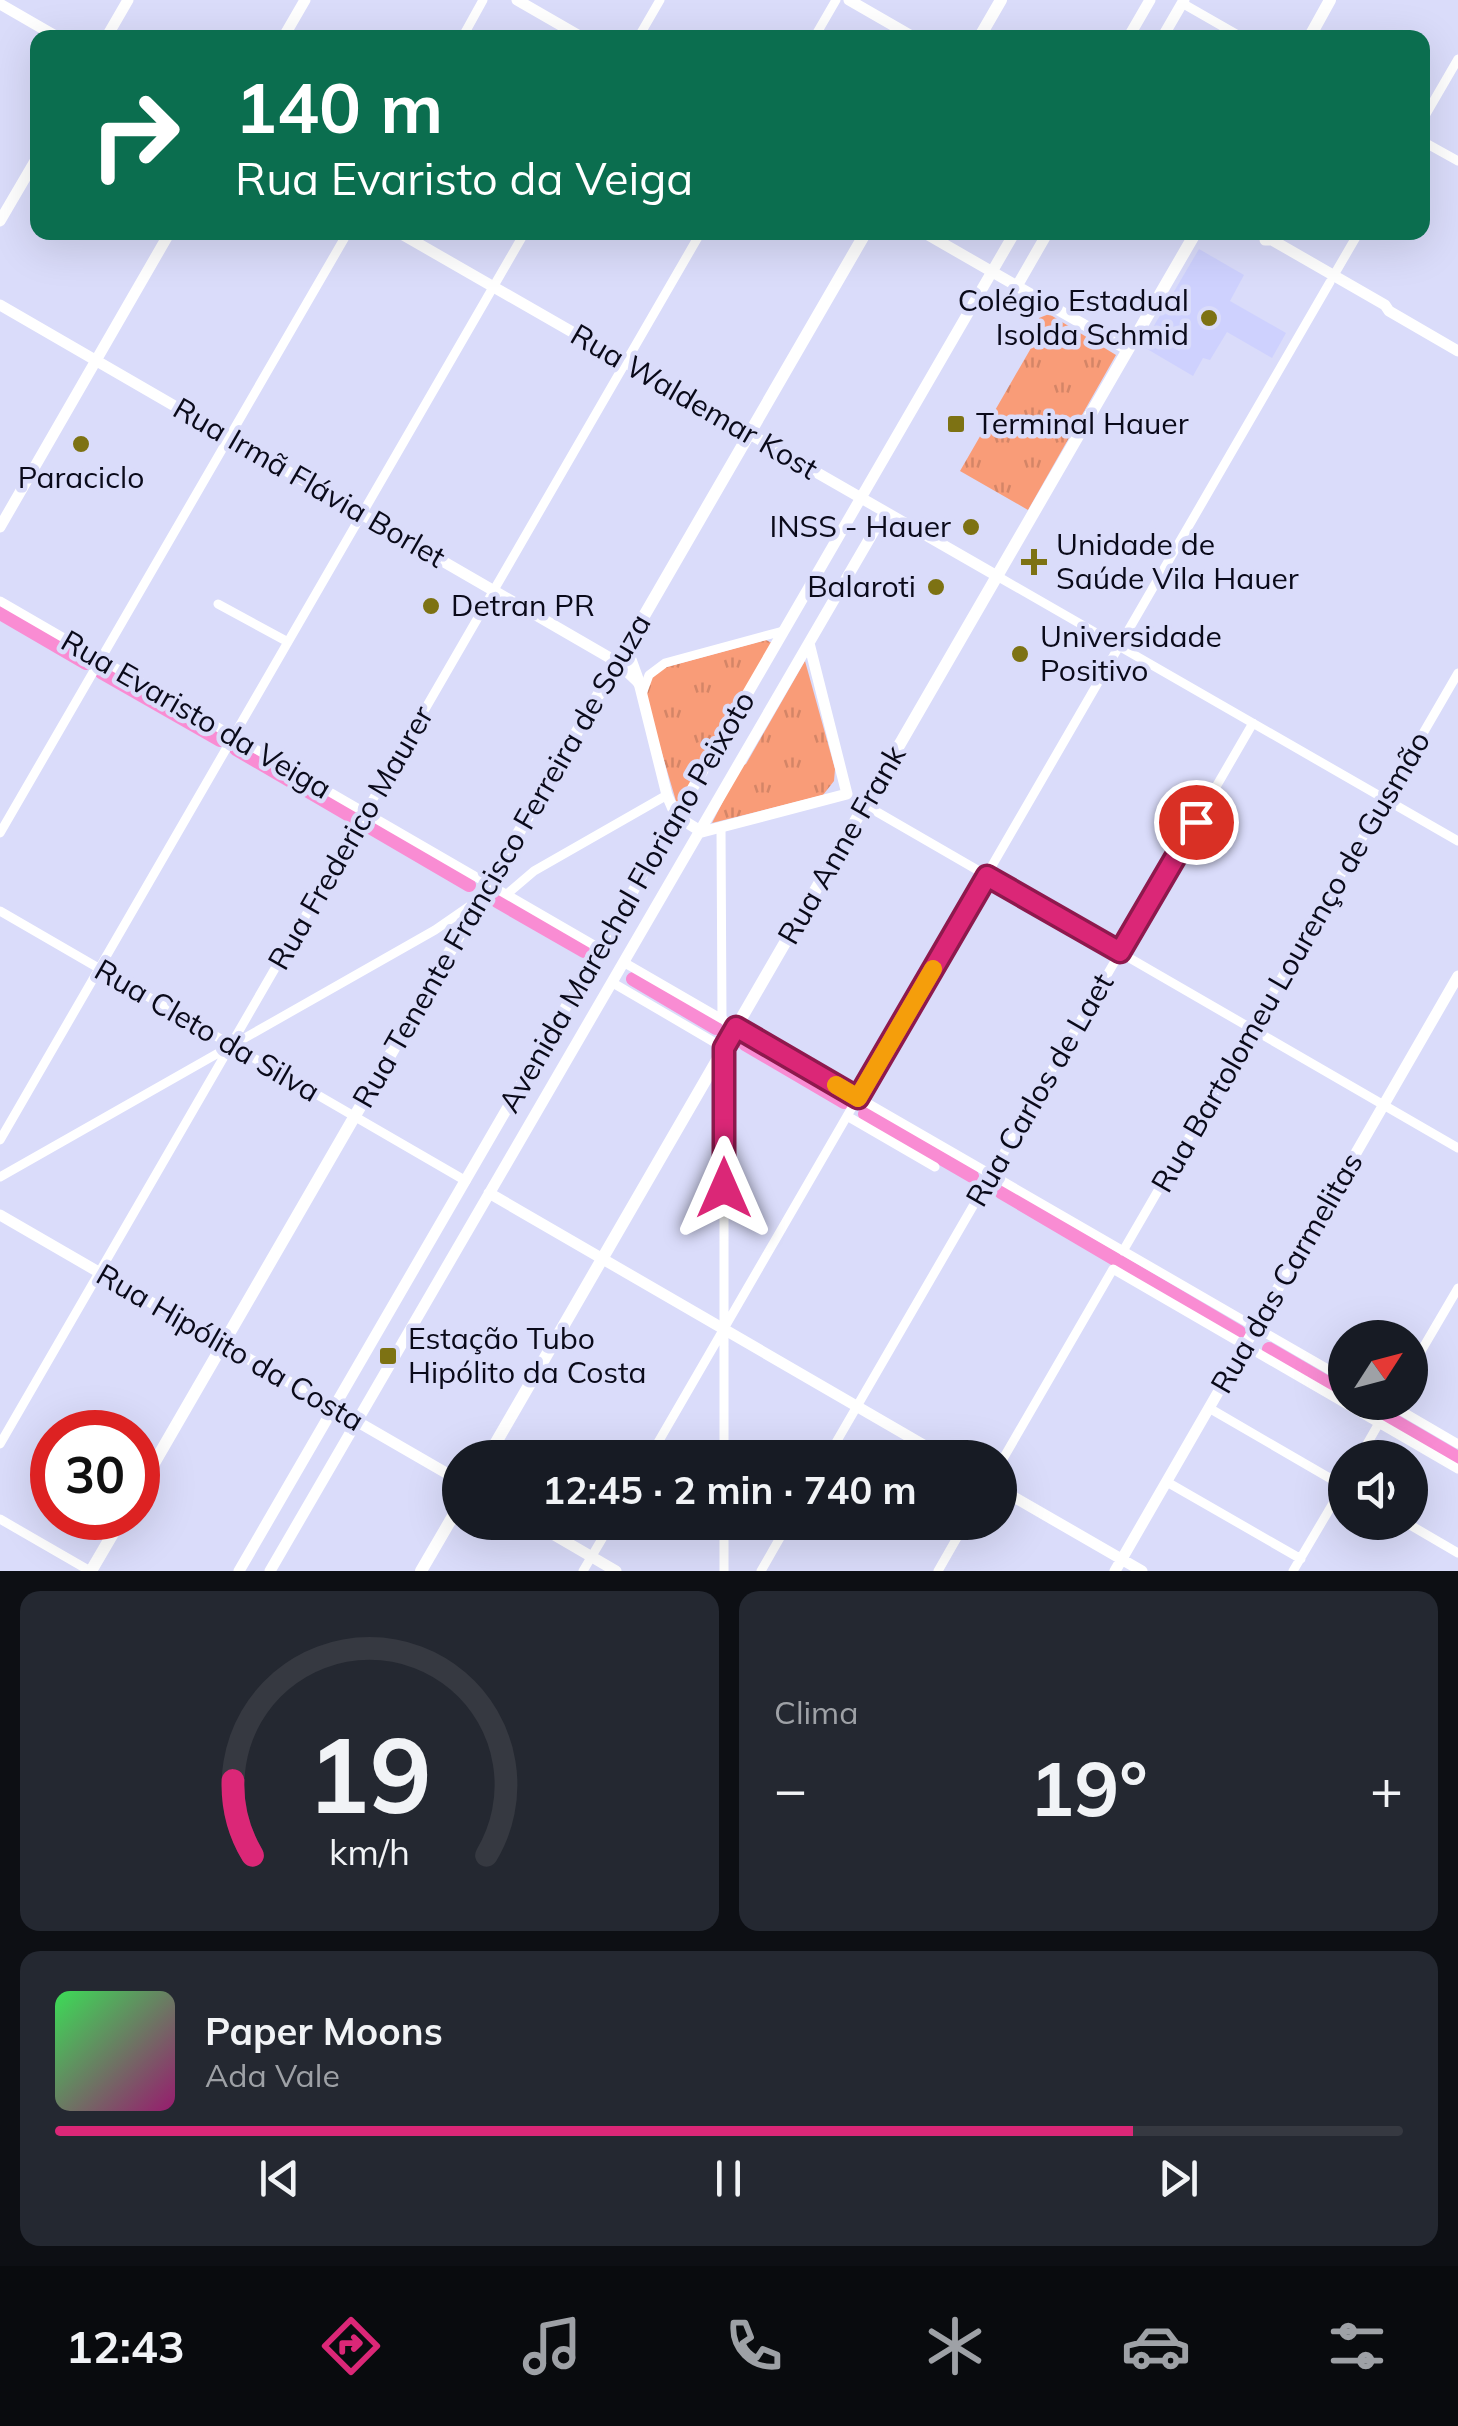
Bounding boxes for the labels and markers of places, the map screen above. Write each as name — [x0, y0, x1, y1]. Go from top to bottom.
place label: Colégio Estadual Isolda Schmid — [958, 281, 1189, 353]
marker: Colégio Estadual Isolda Schmid — [1198, 307, 1220, 329]
place label: Terminal Hauer — [976, 404, 1189, 442]
marker: Terminal Hauer — [945, 413, 967, 435]
marker: Paraciclo — [70, 433, 92, 455]
place label: Paraciclo — [18, 458, 144, 496]
place label: INSS - Hauer — [769, 507, 951, 545]
marker: INSS - Hauer — [960, 516, 982, 538]
place label: Unidade de Saúde Vila Hauer — [1056, 525, 1299, 597]
marker: Unidade de Saúde Vila Hauer — [1021, 549, 1047, 575]
place label: Balaroti — [807, 567, 916, 605]
marker: Balaroti — [925, 576, 947, 598]
place label: Detran PR — [451, 586, 595, 624]
marker: Detran PR — [420, 595, 442, 617]
place label: Universidade Positivo — [1040, 617, 1222, 689]
marker: Universidade Positivo — [1009, 643, 1031, 665]
pin — [1154, 780, 1239, 865]
place label: Estação Tubo Hipólito da Costa — [408, 1319, 647, 1391]
marker: Estação Tubo Hipólito da Costa — [377, 1345, 399, 1367]

